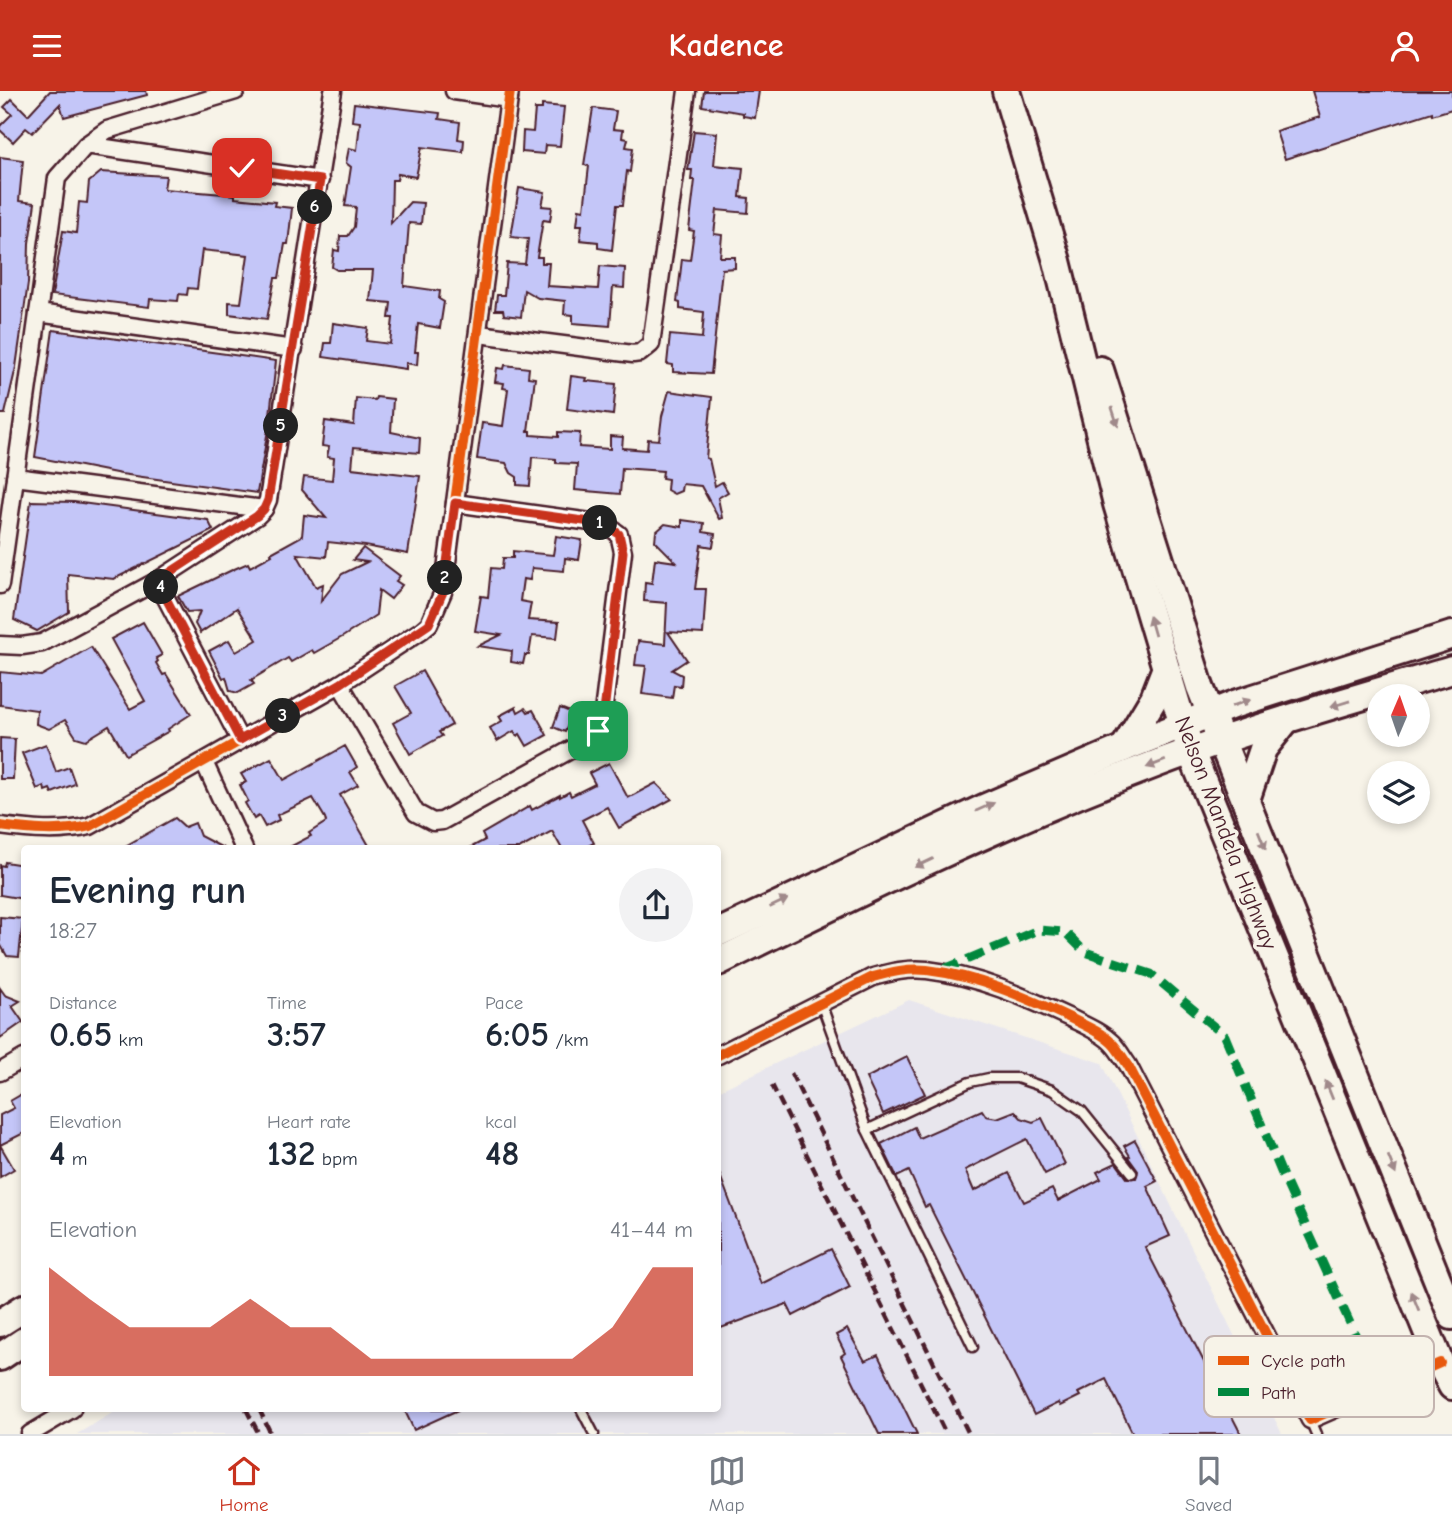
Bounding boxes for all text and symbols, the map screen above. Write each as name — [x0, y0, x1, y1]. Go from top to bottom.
icon: menu — [28, 27, 66, 65]
text: Kadence — [669, 27, 783, 64]
icon: person — [1386, 27, 1424, 65]
pin — [212, 138, 272, 198]
icon: check — [223, 149, 261, 187]
pin: 6 — [298, 190, 332, 225]
text: 6 — [310, 195, 319, 217]
one-way arrow — [1111, 407, 1121, 428]
pin: 5 — [264, 409, 298, 443]
text: 5 — [275, 414, 286, 436]
pin: 1 — [582, 505, 618, 541]
text: 1 — [596, 511, 603, 533]
pin: 2 — [428, 561, 462, 595]
text: 2 — [440, 566, 449, 588]
pin: 4 — [144, 569, 178, 605]
text: 4 — [156, 575, 165, 597]
one-way arrow — [1147, 615, 1157, 636]
north arrow — [1367, 684, 1430, 747]
map controls — [1367, 684, 1430, 824]
one-way arrow — [1231, 697, 1252, 707]
pin: 3 — [266, 699, 300, 733]
one-way arrow — [1329, 699, 1350, 709]
pin — [568, 701, 628, 761]
text: 3 — [278, 704, 287, 726]
icon: arrive — [579, 712, 617, 750]
street label: Nelson Mandela Highway — [1169, 713, 1283, 954]
one-way arrow — [1145, 759, 1166, 770]
button: layers — [1367, 761, 1430, 824]
one-way arrow — [975, 801, 995, 813]
one-way arrow — [1256, 830, 1267, 851]
one-way arrow — [914, 857, 934, 868]
button: share — [619, 868, 693, 942]
text: Evening run — [49, 869, 246, 913]
one-way arrow — [769, 898, 789, 909]
text: 18:27 — [49, 917, 97, 944]
text: Distance — [49, 992, 117, 1014]
text: Time — [267, 992, 306, 1014]
text: Pace — [485, 992, 523, 1014]
text: 0.65 — [49, 1014, 112, 1055]
text: 3:57 — [267, 1014, 326, 1055]
text: 6:05 — [485, 1014, 549, 1055]
text: km — [112, 1029, 144, 1051]
text: /km — [549, 1029, 589, 1051]
one-way arrow — [1323, 1080, 1335, 1100]
text: Elevation — [49, 1111, 122, 1133]
text: Heart rate — [267, 1111, 351, 1133]
text: kcal — [485, 1111, 517, 1133]
text: 4 — [49, 1133, 65, 1174]
text: 132 — [267, 1133, 315, 1174]
text: 48 — [485, 1133, 519, 1174]
text: m — [65, 1148, 87, 1170]
text: bpm — [315, 1148, 358, 1170]
one-way arrow — [1386, 1155, 1397, 1176]
text: Elevation — [49, 1216, 137, 1243]
text: 41–44 m — [610, 1216, 693, 1243]
one-way arrow — [1409, 1290, 1420, 1311]
legend — [1204, 1336, 1434, 1417]
text: Cycle path — [1261, 1350, 1346, 1372]
text: Path — [1261, 1382, 1296, 1404]
tab: Home — [220, 1452, 269, 1516]
tab: Map — [708, 1452, 746, 1516]
tab: Saved — [1185, 1452, 1232, 1516]

